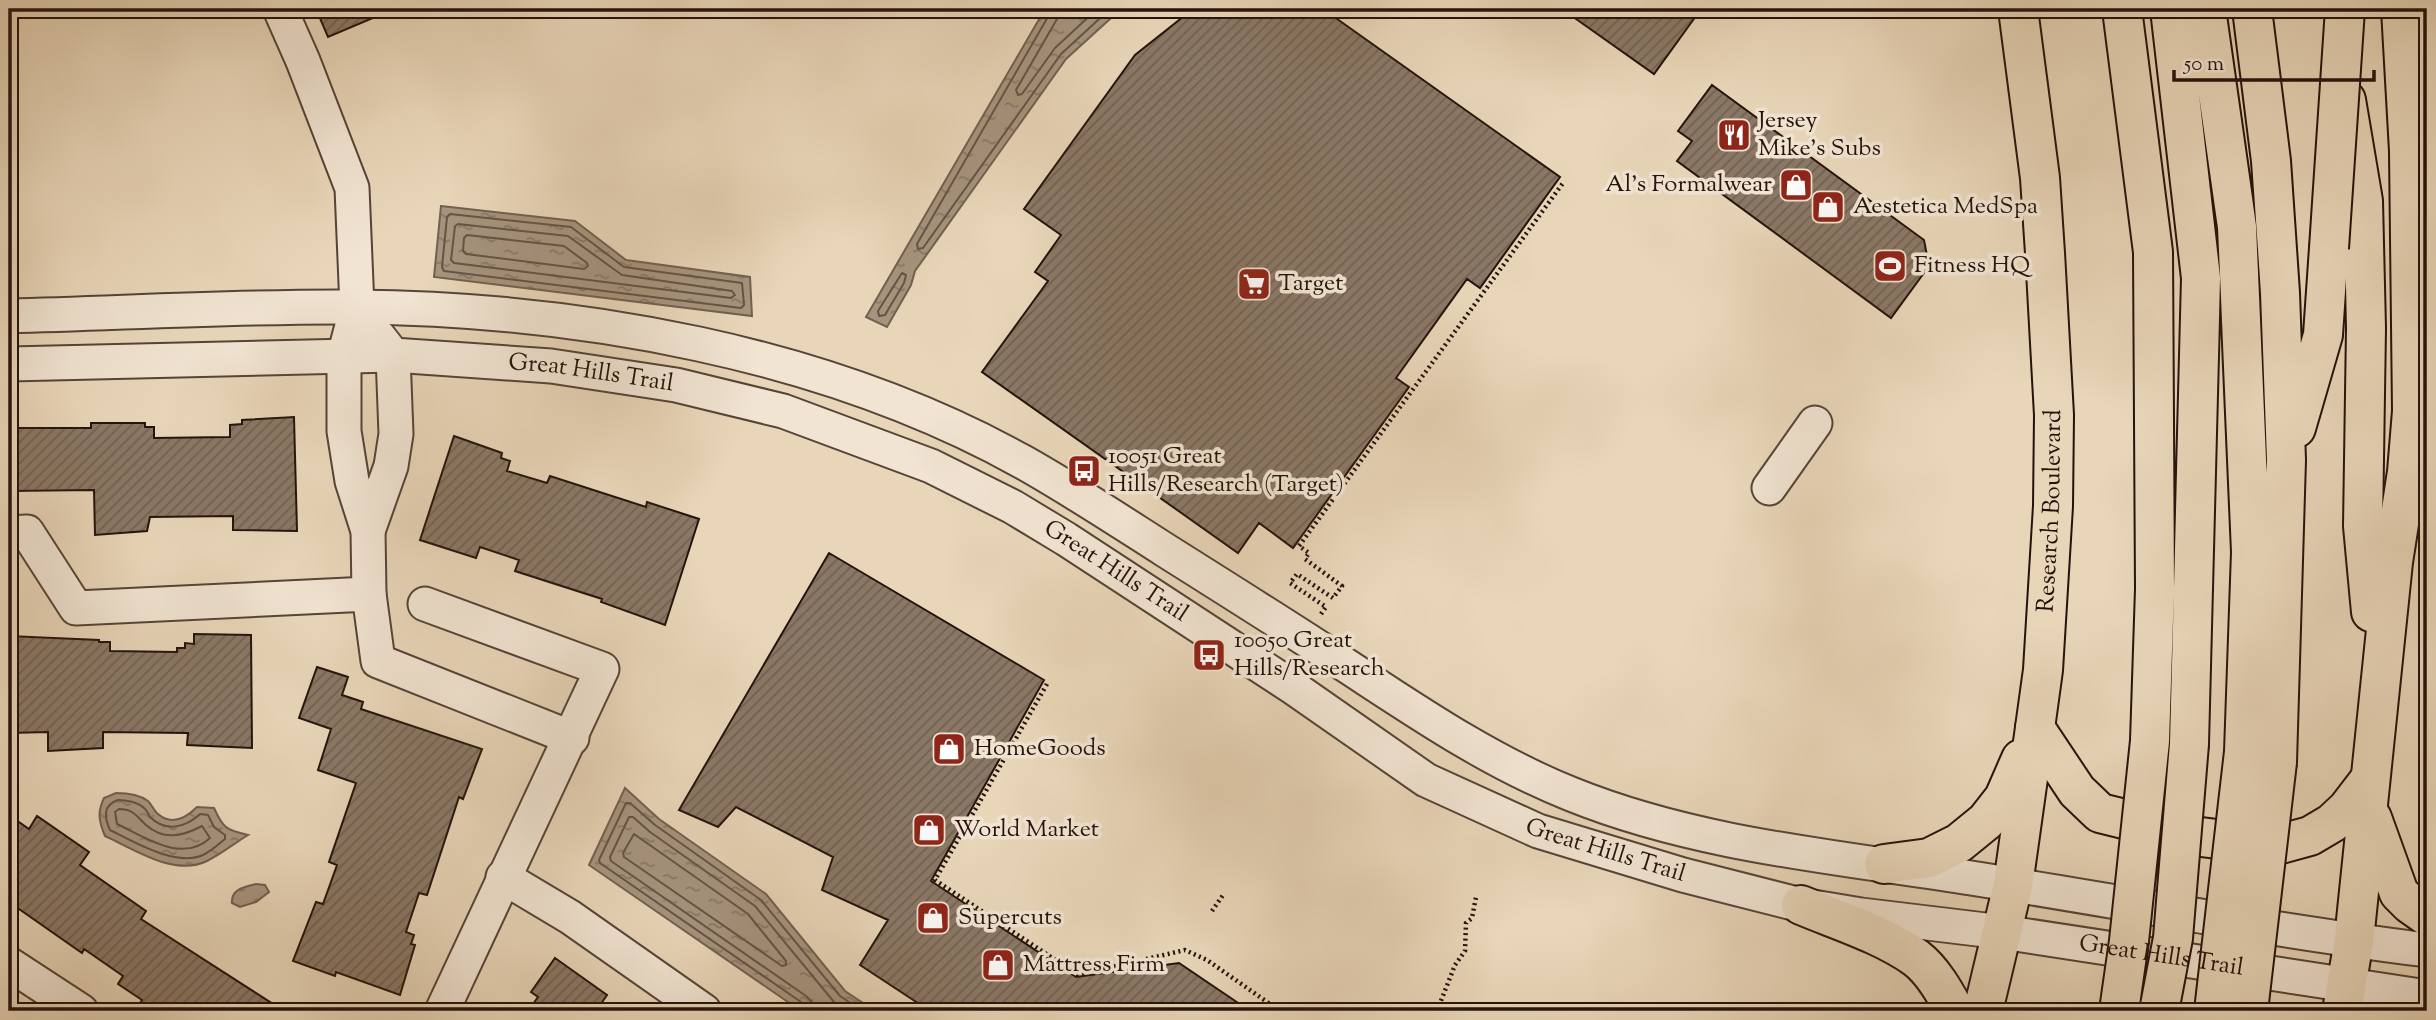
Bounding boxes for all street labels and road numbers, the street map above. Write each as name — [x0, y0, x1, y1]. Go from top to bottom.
street label: Great Hills Trail — [507, 346, 676, 401]
street label: Research Boulevard — [2030, 409, 2071, 613]
street label: Great Hills Trail — [1037, 512, 1195, 631]
street label: Great Hills Trail — [1519, 810, 1690, 892]
street label: Great Hills Trail — [2076, 927, 2246, 986]

